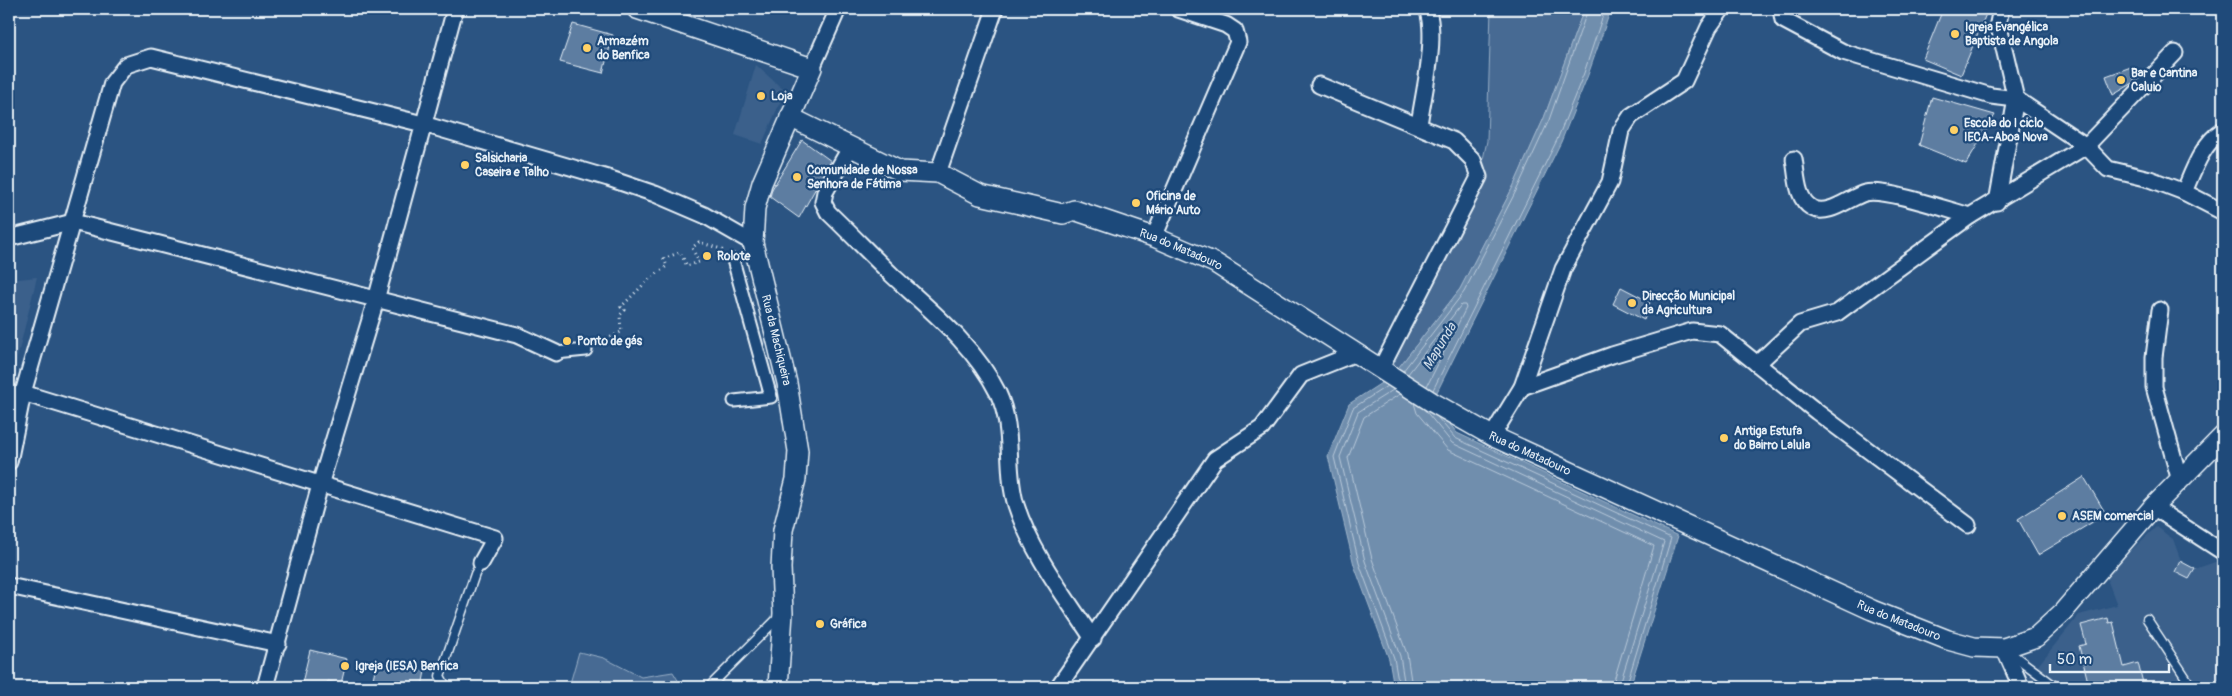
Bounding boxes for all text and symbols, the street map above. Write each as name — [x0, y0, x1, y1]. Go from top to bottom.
place label: Igreja Evangélica Baptista de Angola — [1965, 20, 2059, 49]
marker: Igreja Evangélica Baptista de Angola — [1949, 28, 1961, 40]
place label: Armazém do Benfica — [597, 34, 650, 63]
marker: Armazém do Benfica — [581, 42, 593, 54]
place label: Bar e Cantina Caluio — [2131, 66, 2198, 95]
marker: Bar e Cantina Caluio — [2115, 74, 2127, 86]
place label: Loja — [771, 89, 793, 104]
marker: Loja — [755, 90, 767, 102]
place label: Escola do I ciclo IECA-Aboa Nova — [1964, 116, 2048, 145]
marker: Escola do I ciclo IECA-Aboa Nova — [1948, 124, 1960, 136]
place label: Salsicharia Caseira e Talho — [475, 151, 549, 180]
marker: Salsicharia Caseira e Talho — [459, 159, 471, 171]
place label: Comunidade de Nossa Senhora de Fátima — [807, 163, 918, 192]
marker: Comunidade de Nossa Senhora de Fátima — [791, 171, 803, 183]
place label: Oficina de Mário Auto — [1146, 189, 1201, 218]
marker: Oficina de Mário Auto — [1130, 197, 1142, 209]
street label: Rua do Matadouro — [1137, 226, 1226, 274]
place label: Rolote — [717, 249, 752, 264]
marker: Rolote — [701, 250, 713, 262]
place label: Direcção Municipal da Agricultura — [1642, 289, 1735, 318]
street label: Rua da Machiqueira — [758, 293, 794, 388]
marker: Direcção Municipal da Agricultura — [1626, 297, 1638, 309]
water label: Mapunda — [1419, 319, 1461, 373]
place label: Ponto de gás — [577, 334, 643, 349]
marker: Ponto de gás — [561, 335, 573, 347]
place label: Antiga Estufa do Bairro Lalula — [1734, 424, 1811, 453]
street label: Rua do Matadouro — [1486, 429, 1574, 479]
marker: Antiga Estufa do Bairro Lalula — [1718, 432, 1730, 444]
place label: ASEM comercial — [2072, 509, 2154, 524]
marker: ASEM comercial — [2056, 510, 2068, 522]
street label: Rua do Matadouro — [1854, 597, 1943, 645]
place label: Gráfica — [830, 617, 867, 632]
marker: Gráfica — [814, 618, 826, 630]
scale bar — [2050, 641, 2168, 673]
text: 50 m — [2057, 650, 2092, 669]
place label: Igreja (IESA) Benfica — [355, 659, 459, 674]
marker: Igreja (IESA) Benfica — [339, 660, 351, 672]

